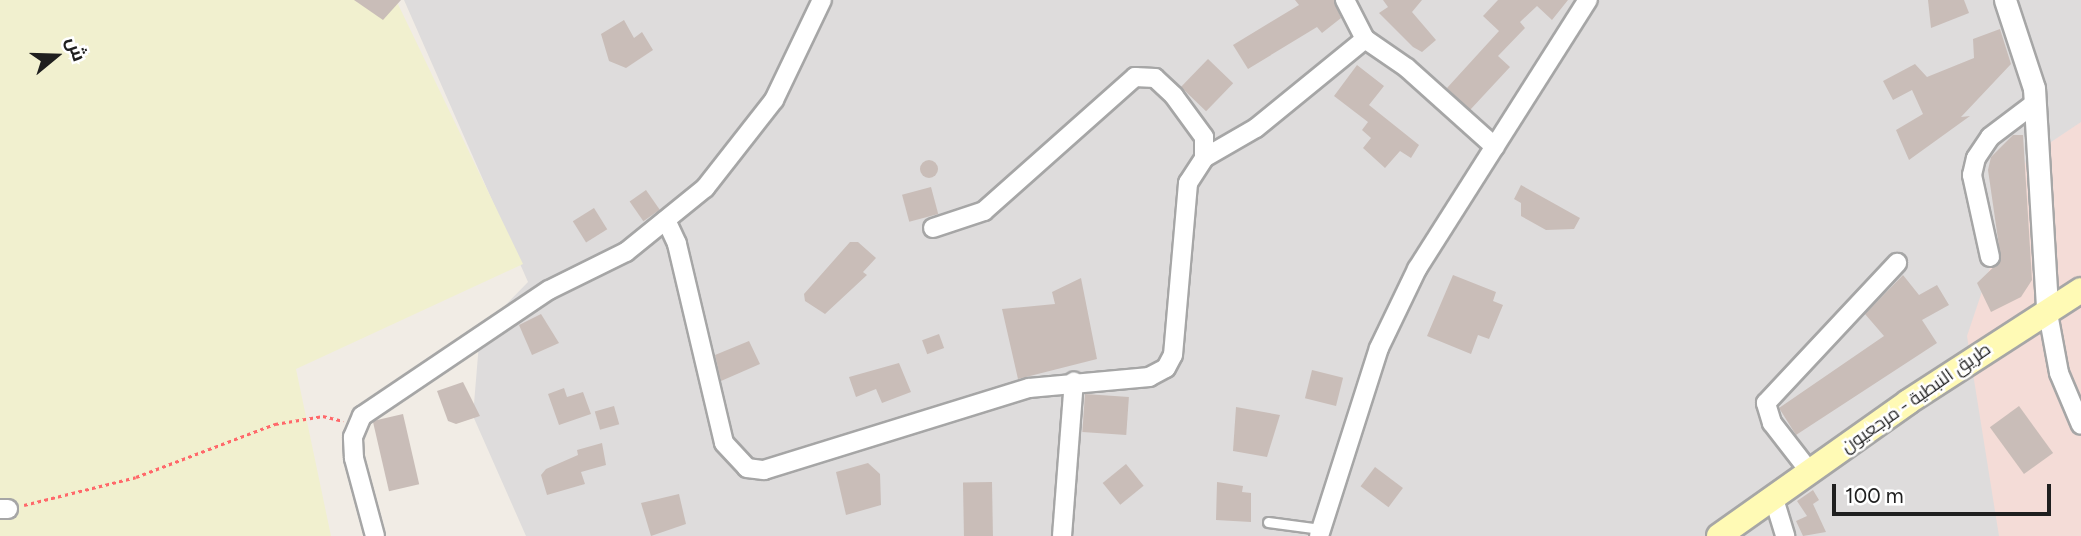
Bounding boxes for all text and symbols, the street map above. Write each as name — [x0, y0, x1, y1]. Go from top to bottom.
north arrow — [21, 21, 91, 91]
text: ش — [61, 34, 91, 64]
street label: طريق النبطية - مرجعيون — [1837, 338, 1995, 458]
scale bar — [1836, 470, 2055, 514]
text: 100 m — [1845, 483, 1904, 508]

